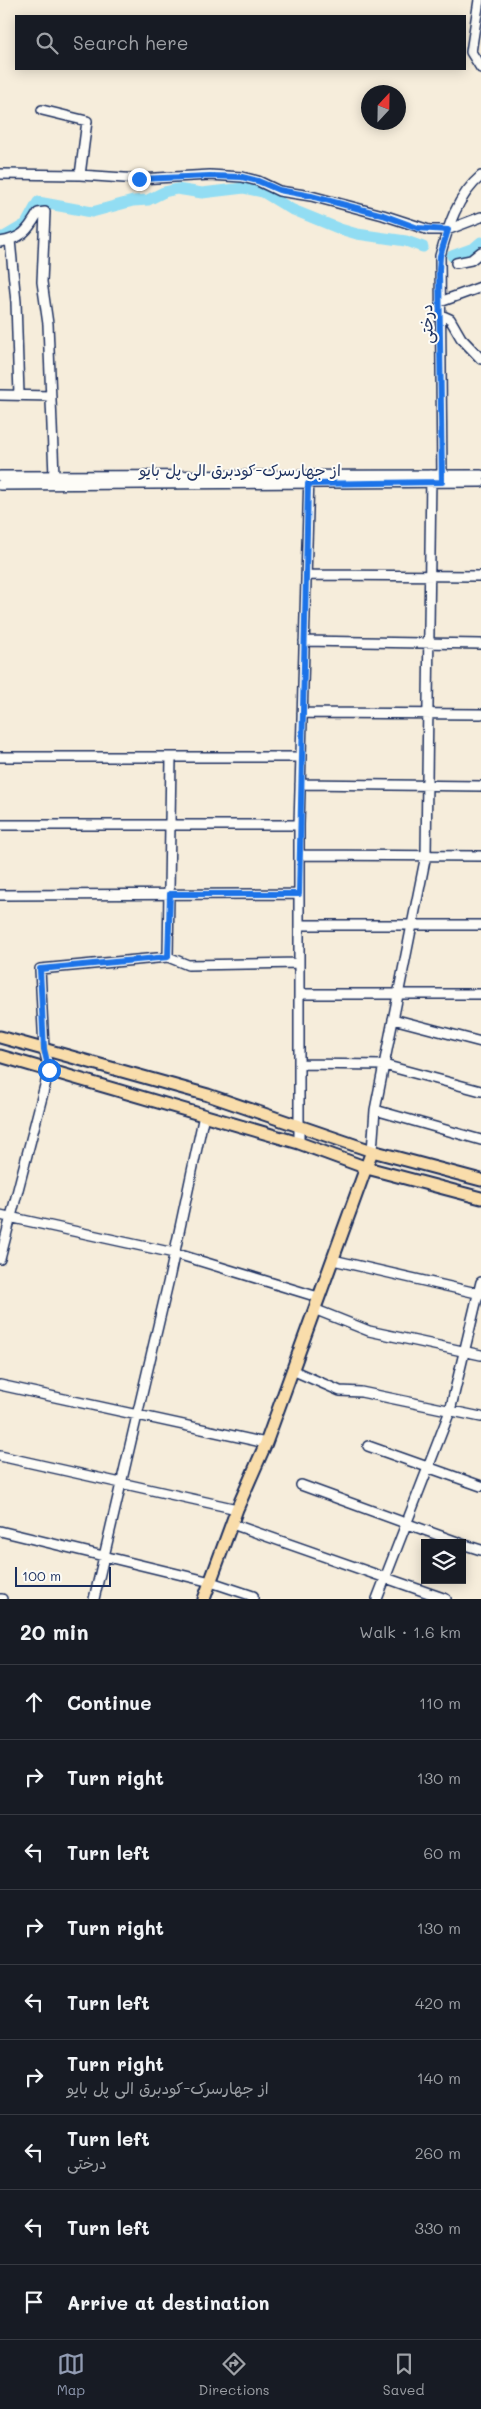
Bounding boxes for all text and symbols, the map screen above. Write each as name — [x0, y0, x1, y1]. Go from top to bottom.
search box — [15, 15, 466, 70]
icon: search — [33, 29, 61, 57]
text: Search here — [73, 30, 189, 55]
north arrow — [361, 85, 406, 130]
route end — [128, 168, 151, 191]
street label: درختی — [415, 304, 438, 344]
street label: از جهارسرک-کودبرق الی پل بایو — [137, 459, 341, 481]
route start — [38, 1059, 61, 1082]
map controls — [421, 1539, 466, 1584]
button: layers — [421, 1539, 466, 1584]
scale bar — [15, 1564, 111, 1587]
text: 100 m — [22, 1566, 61, 1585]
text: 20 min — [20, 1618, 89, 1645]
text: Walk · 1.6 km — [359, 1621, 461, 1642]
icon: ahead — [20, 1688, 48, 1716]
text: Continue — [67, 1690, 152, 1715]
text: 110 m — [419, 1692, 461, 1713]
icon: right — [20, 1763, 48, 1791]
text: Turn right — [67, 1765, 164, 1790]
text: 130 m — [417, 1767, 461, 1788]
icon: left — [20, 1838, 48, 1866]
text: Turn left — [67, 1840, 150, 1865]
text: 60 m — [424, 1842, 461, 1863]
icon: right — [20, 1913, 48, 1941]
text: Turn right — [67, 1915, 164, 1940]
text: 130 m — [417, 1917, 461, 1938]
icon: left — [20, 1988, 48, 2016]
text: Turn left — [67, 1990, 150, 2015]
text: 420 m — [415, 1992, 461, 2013]
text: Turn right — [67, 2051, 164, 2076]
icon: right — [20, 2063, 48, 2091]
text: 140 m — [417, 2067, 461, 2088]
text: از جهارسرک-کودبرق الی پل بایو — [67, 2077, 269, 2098]
text: Turn left — [67, 2126, 150, 2151]
icon: left — [20, 2138, 48, 2166]
text: 260 m — [415, 2142, 461, 2163]
text: درختی — [67, 2152, 107, 2173]
icon: left — [20, 2213, 48, 2241]
text: Turn left — [67, 2215, 150, 2240]
text: 330 m — [415, 2217, 461, 2238]
icon: arrive — [20, 2288, 48, 2316]
text: Arrive at destination — [67, 2290, 270, 2315]
tab: Map — [57, 2350, 85, 2399]
tab: Directions — [198, 2350, 270, 2399]
tab: Saved — [383, 2350, 424, 2399]

